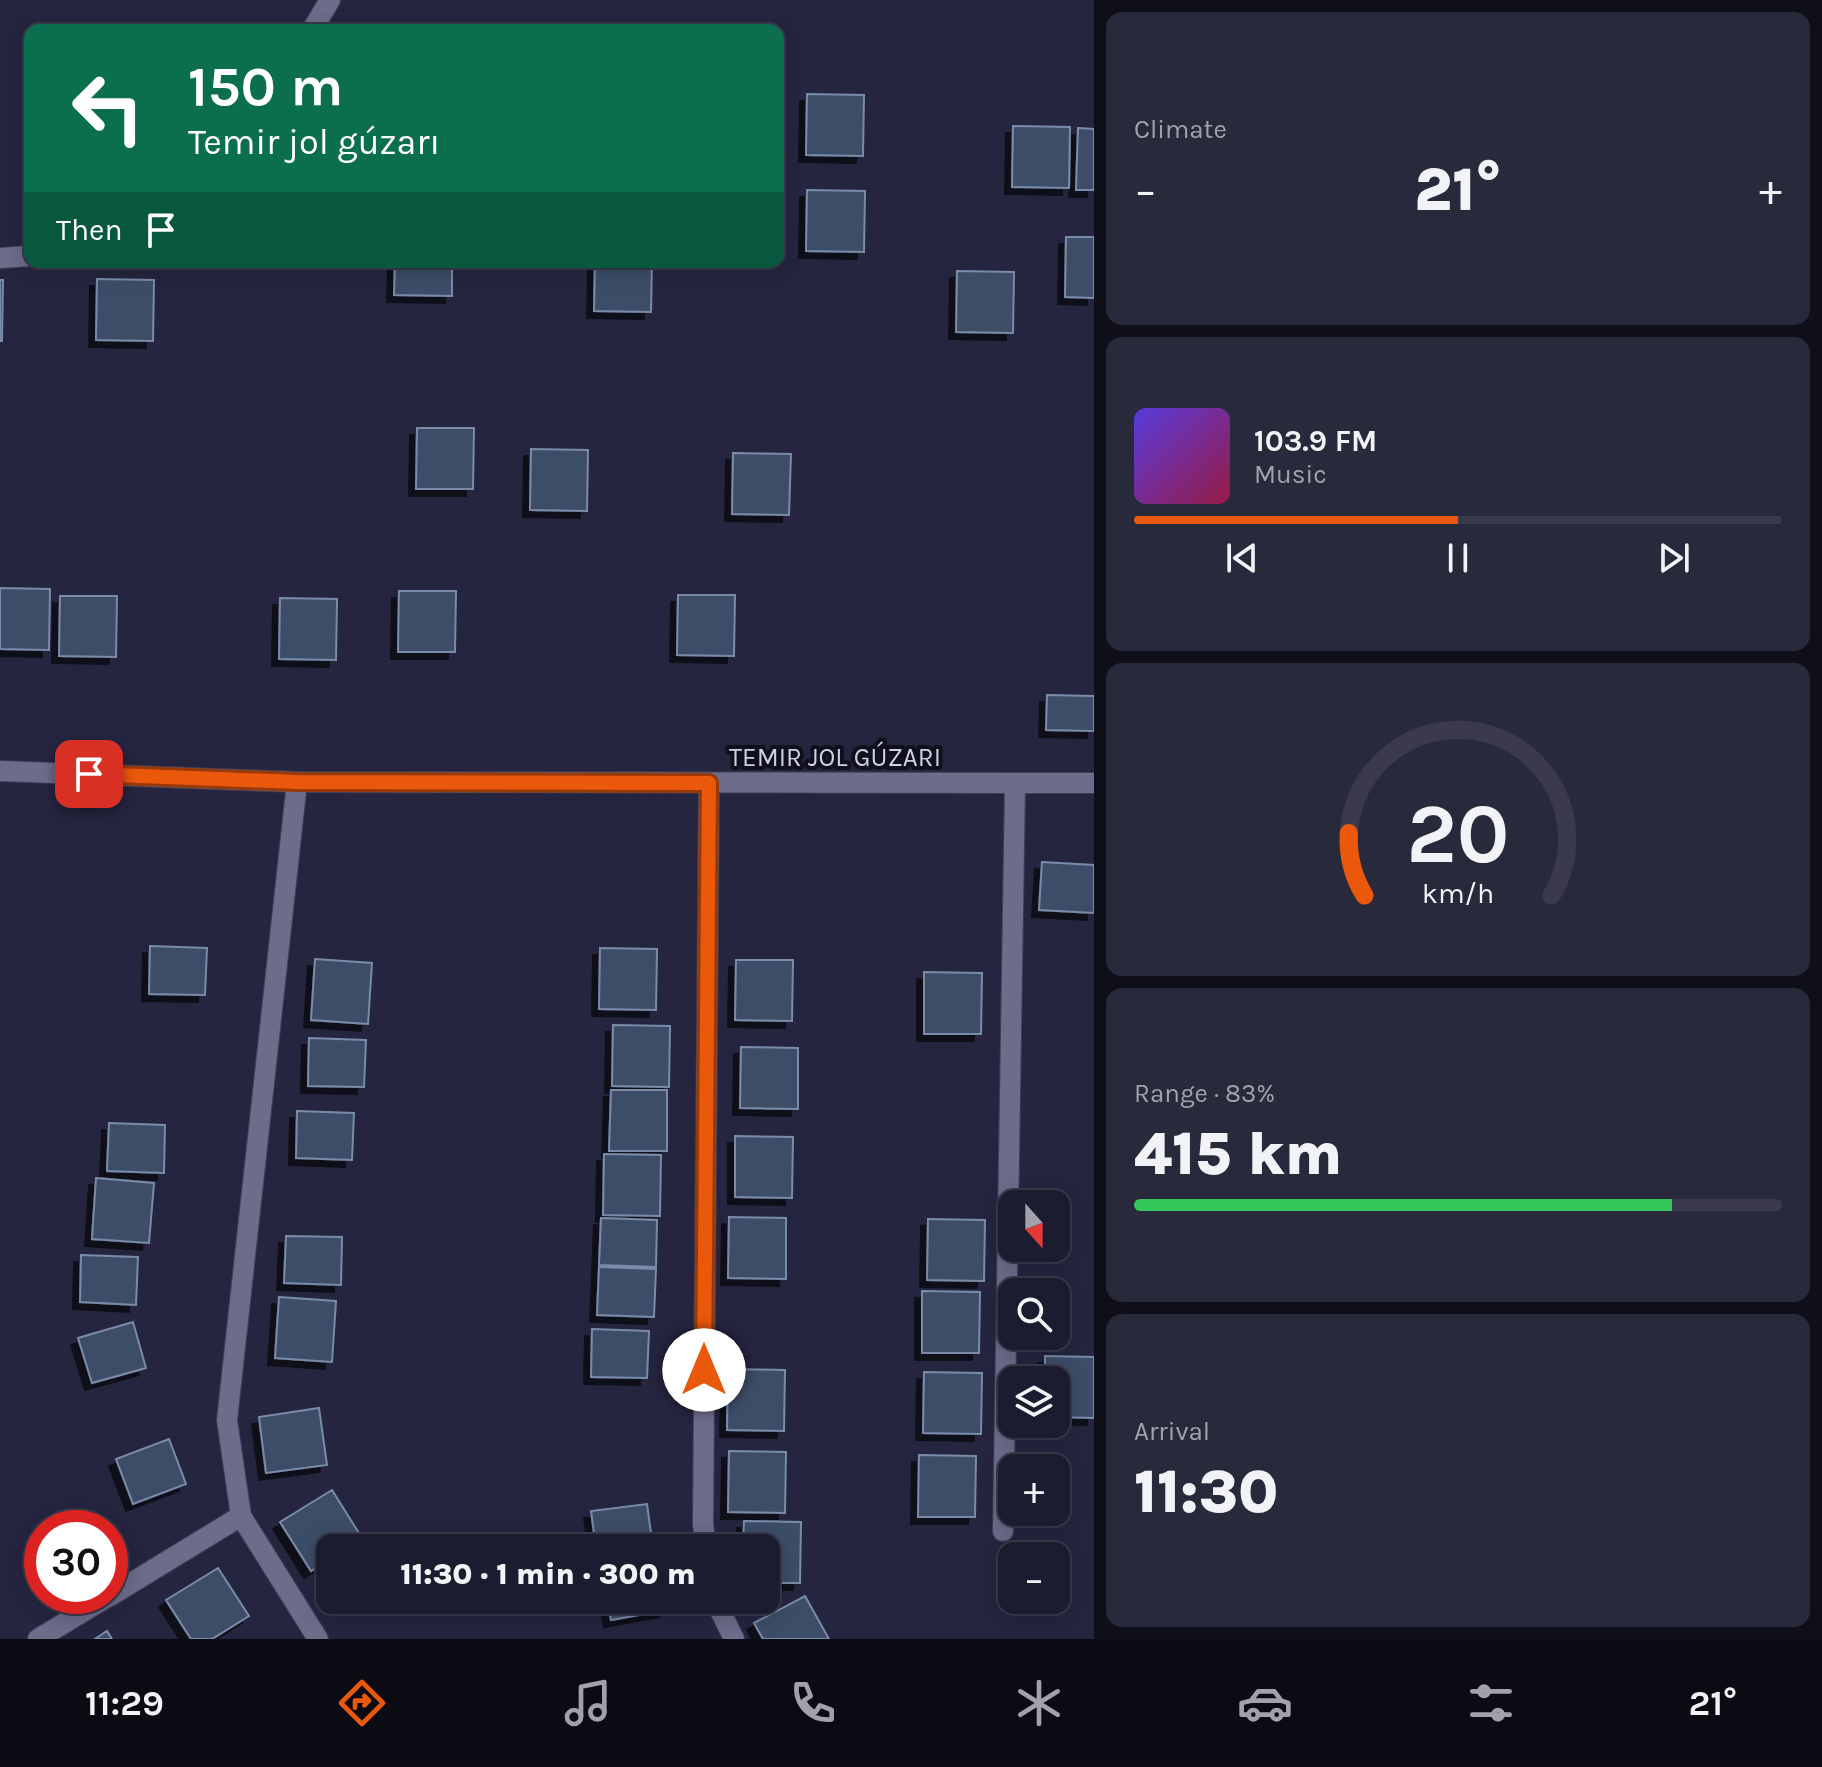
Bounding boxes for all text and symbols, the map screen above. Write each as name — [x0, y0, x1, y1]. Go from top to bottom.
text: 150 m — [188, 54, 343, 119]
icon: left — [56, 56, 160, 160]
text: Climate — [1134, 114, 1227, 145]
text: Temir jol gúzarı — [188, 121, 440, 163]
text: 21° — [1414, 155, 1502, 225]
text: − — [1134, 165, 1157, 216]
text: + — [1759, 165, 1782, 216]
icon: arrive — [139, 208, 183, 252]
text: Then — [56, 212, 123, 248]
text: 103.9 FM — [1254, 423, 1377, 459]
text: Music — [1254, 459, 1327, 490]
icon: previous — [1220, 536, 1264, 580]
icon: pause — [1436, 536, 1480, 580]
icon: next — [1652, 536, 1696, 580]
pin — [55, 740, 123, 808]
street label: TEMIR JOL GÚZARI — [729, 741, 941, 773]
icon: arrive — [67, 752, 111, 796]
text: 20 — [1407, 785, 1509, 882]
text: km/h — [1422, 877, 1494, 910]
text: Range · 83% — [1134, 1078, 1275, 1109]
text: 415 km — [1134, 1119, 1342, 1189]
north arrow — [998, 1190, 1070, 1262]
map controls — [998, 1190, 1070, 1614]
button: search — [998, 1278, 1070, 1350]
position arrow — [662, 1328, 746, 1412]
button: layers — [998, 1366, 1070, 1438]
text: Arrival — [1134, 1416, 1210, 1447]
button: + — [998, 1454, 1070, 1526]
text: 11:30 — [1134, 1457, 1278, 1527]
speed limit sign: 30 — [24, 1510, 128, 1614]
button: − — [998, 1542, 1070, 1614]
text: 11:30 · 1 min · 300 m — [400, 1556, 696, 1592]
icon: directions — [334, 1675, 390, 1731]
icon: music — [560, 1675, 616, 1731]
icon: phone — [785, 1675, 841, 1731]
icon: climate — [1011, 1675, 1067, 1731]
icon: car — [1237, 1675, 1293, 1731]
icon: filters — [1463, 1675, 1519, 1731]
text: 11:29 — [85, 1682, 164, 1724]
text: 21° — [1688, 1682, 1737, 1724]

